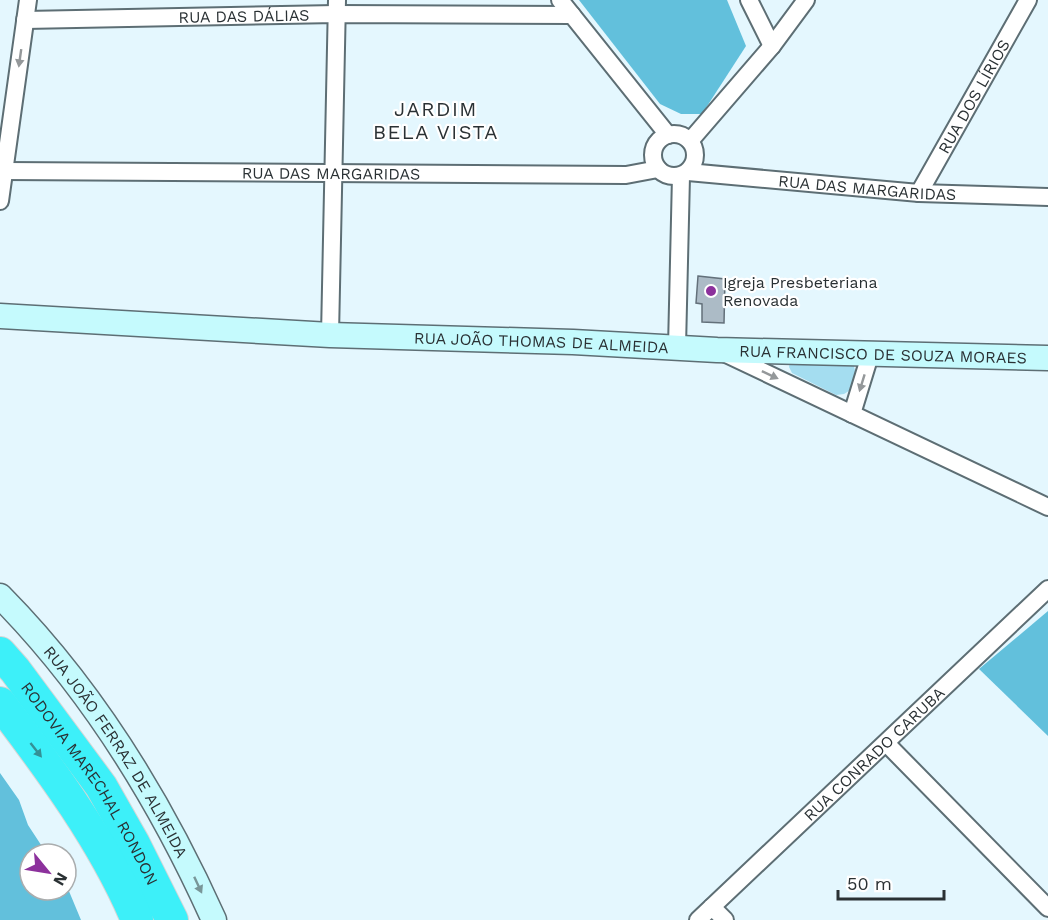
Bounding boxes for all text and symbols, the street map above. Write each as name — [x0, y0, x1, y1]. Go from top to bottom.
street label: RUA DAS DÁLIAS — [178, 5, 310, 27]
street label: RUA DOS LÍRIOS — [934, 36, 1013, 157]
one-way arrow — [15, 49, 24, 68]
district label: JARDIM BELA VISTA — [373, 97, 499, 144]
street label: RUA DAS MARGARIDAS — [242, 163, 420, 183]
street label: RUA DAS MARGARIDAS — [777, 171, 957, 204]
place label: Igreja Presbeteriana Renovada — [723, 273, 877, 310]
marker: Igreja Presbeteriana Renovada — [704, 284, 718, 298]
street label: RUA JOÃO THOMAS DE ALMEIDA — [414, 328, 670, 357]
street label: RUA FRANCISCO DE SOUZA MORAES — [739, 341, 1027, 367]
one-way arrow — [762, 371, 779, 380]
one-way arrow — [857, 374, 866, 392]
street label: RUA JOÃO FERRAZ DE ALMEIDA — [40, 642, 192, 861]
street label: RODOVIA MARECHAL RONDON — [17, 678, 163, 890]
street label: RUA CONRADO CARUBA — [800, 683, 948, 825]
one-way arrow — [29, 742, 41, 757]
north arrow — [18, 842, 78, 902]
scale bar — [838, 863, 944, 901]
text: 50 m — [847, 873, 892, 894]
one-way arrow — [194, 877, 203, 894]

